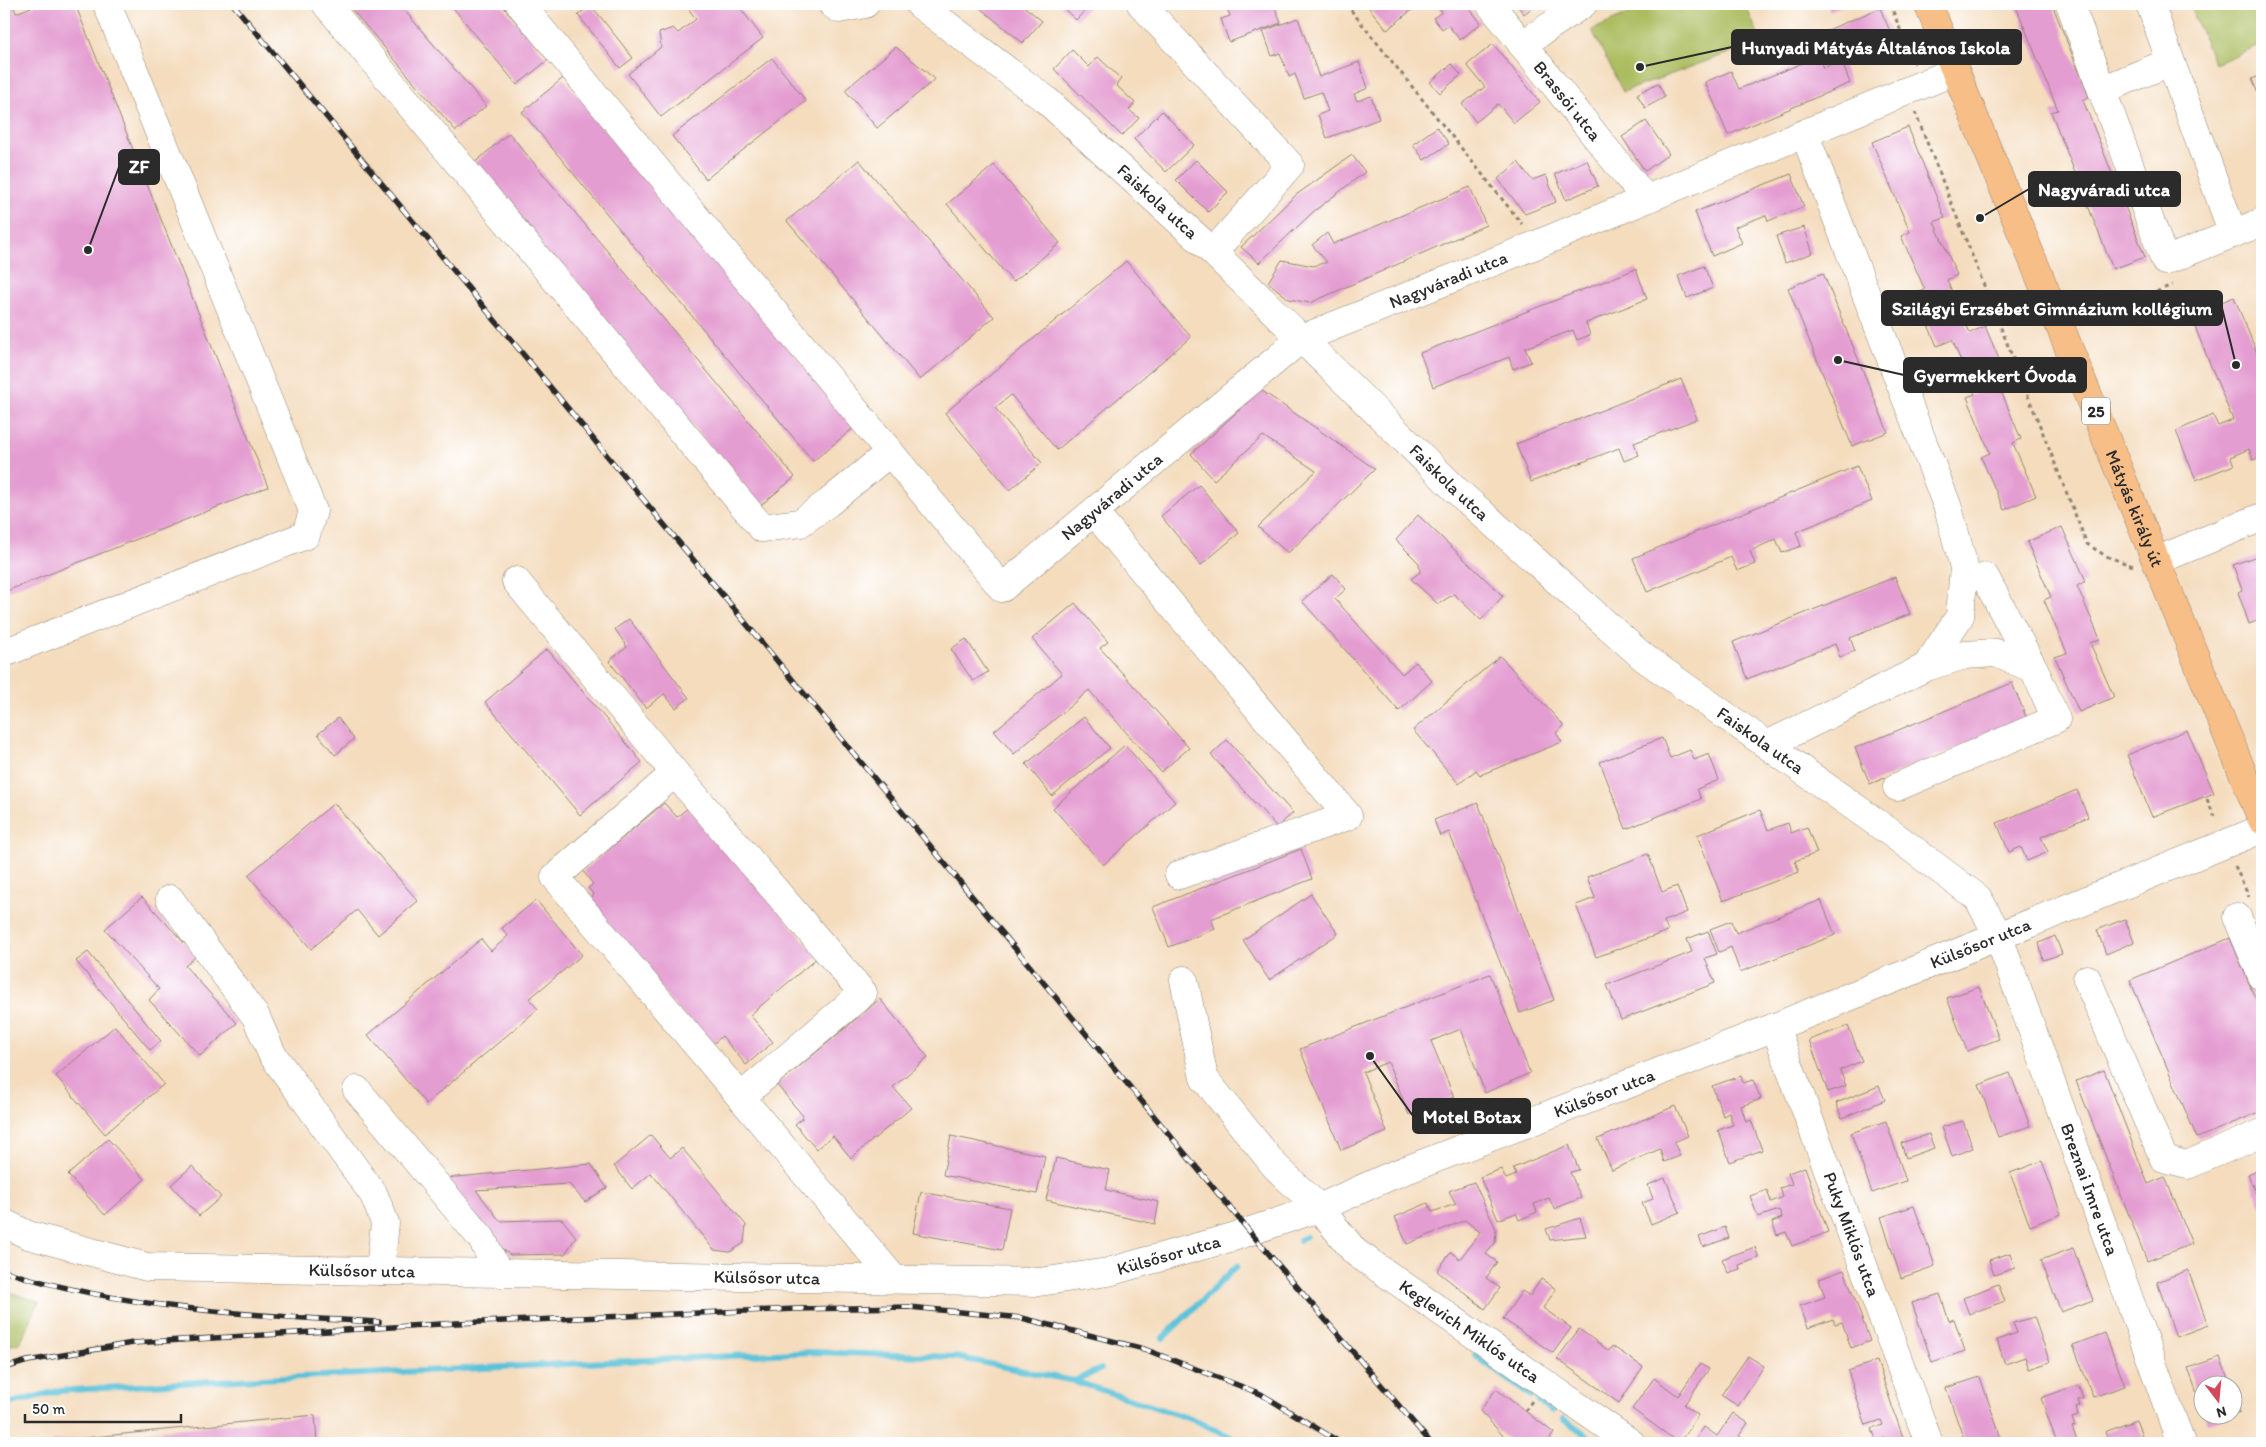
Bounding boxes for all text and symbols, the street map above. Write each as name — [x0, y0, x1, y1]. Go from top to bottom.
callout: Hunyadi Mátyás Általános Iskola — [1732, 30, 2021, 64]
text: Hunyadi Mátyás Általános Iskola — [1742, 36, 2012, 59]
street label: Brassói utca — [1529, 56, 1607, 146]
callout: ZF — [119, 150, 159, 184]
text: ZF — [129, 155, 150, 178]
street label: Faiskola utca — [1113, 159, 1203, 244]
callout: Nagyváradi utca — [2029, 172, 2180, 206]
text: Nagyváradi utca — [2038, 178, 2171, 201]
street label: Nagyváradi utca — [1386, 246, 1511, 313]
callout: Szilágyi Erzsébet Gimnázium kollégium — [1882, 291, 2222, 325]
text: Szilágyi Erzsébet Gimnázium kollégium — [1892, 297, 2212, 320]
callout: Gyermekkert Óvoda — [1904, 358, 2086, 392]
text: Gyermekkert Óvoda — [1914, 364, 2077, 387]
road number: 25 — [2082, 398, 2110, 424]
street label: Faiskola utca — [1405, 439, 1494, 526]
street label: Mátyás király út — [2101, 447, 2168, 570]
street label: Nagyváradi utca — [1057, 448, 1167, 545]
street label: Faiskola utca — [1713, 702, 1809, 779]
street label: Külsősor utca — [1927, 913, 2035, 974]
street label: Külsősor utca — [1551, 1063, 1658, 1123]
callout: Motel Botax — [1413, 1099, 1530, 1133]
text: Motel Botax — [1423, 1105, 1522, 1128]
street label: Breznai Imre utca — [2056, 1120, 2124, 1259]
street label: Puky Miklós utca — [1819, 1169, 1885, 1300]
street label: Külsősor utca — [1114, 1230, 1224, 1280]
street label: Külsősor utca — [308, 1259, 416, 1283]
street label: Külsősor utca — [713, 1266, 821, 1289]
street label: Keglevich Miklós utca — [1395, 1275, 1545, 1388]
north arrow — [2194, 1374, 2244, 1424]
scale bar — [25, 1392, 181, 1424]
text: 50 m — [32, 1400, 65, 1418]
text: N — [2215, 1403, 2228, 1421]

